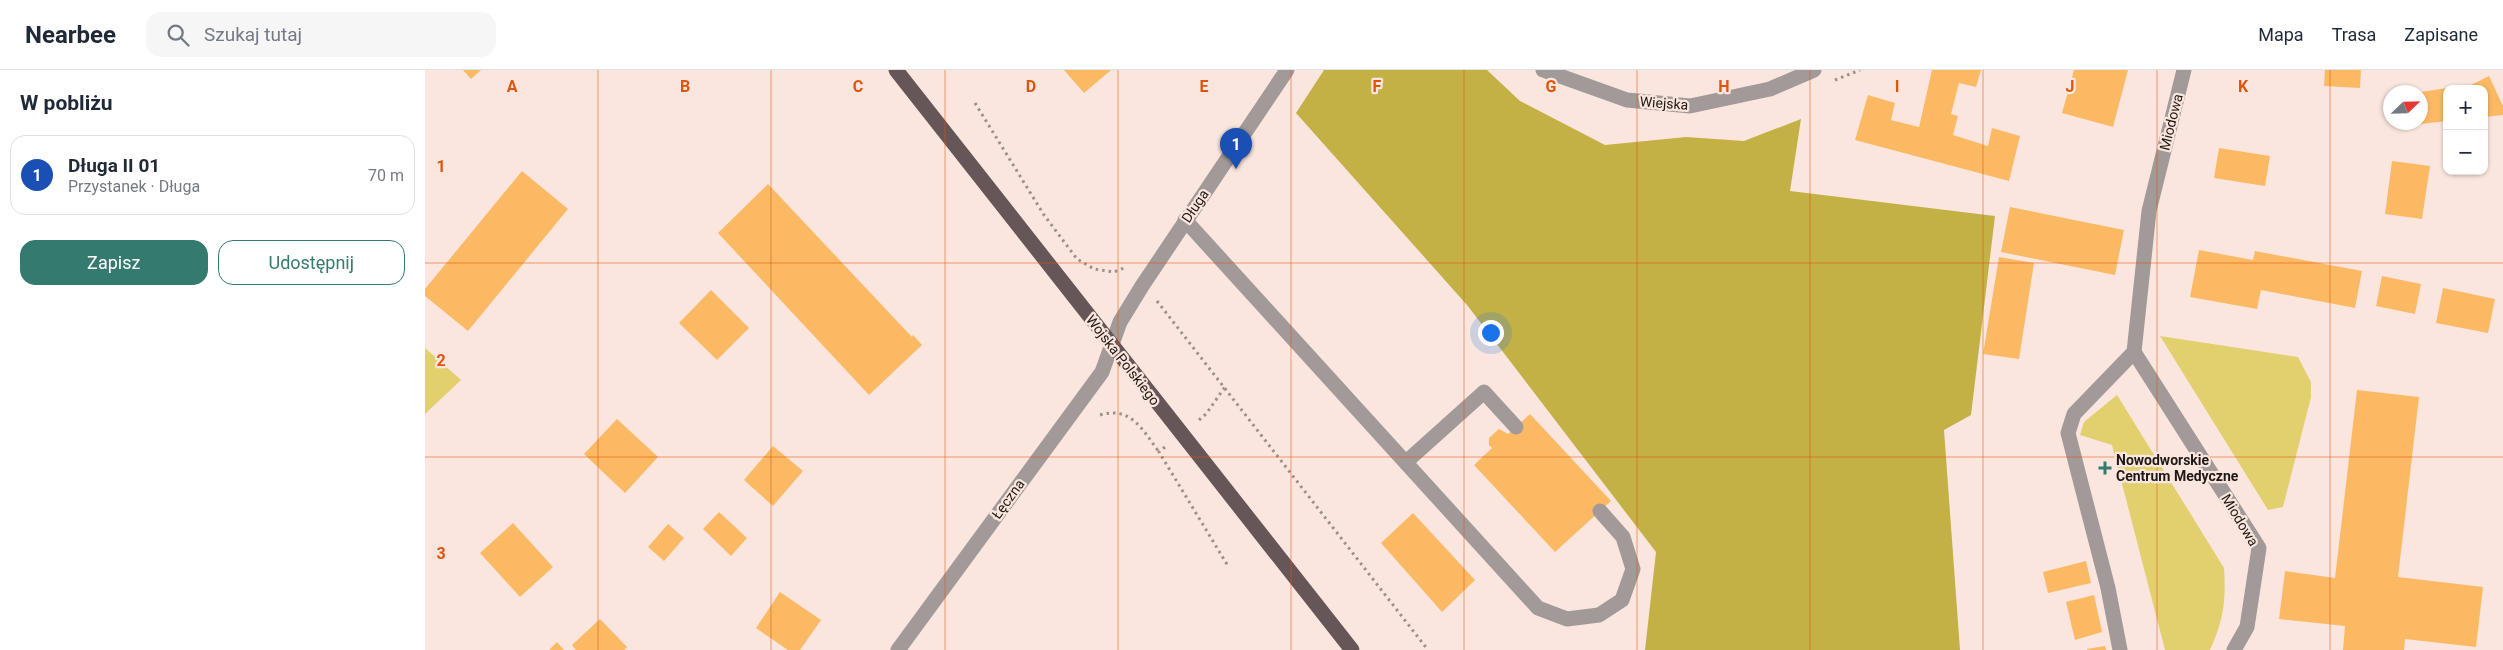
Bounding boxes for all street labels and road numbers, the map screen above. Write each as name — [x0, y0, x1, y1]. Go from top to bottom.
street label: Miodowa — [2156, 92, 2186, 152]
street label: Wiejska — [1639, 93, 1689, 113]
street label: Długa — [1178, 187, 1212, 225]
street label: Wojska Polskiego — [1083, 312, 1163, 408]
street label: Łęczna — [988, 476, 1028, 522]
street label: Miodowa — [2218, 491, 2262, 549]

